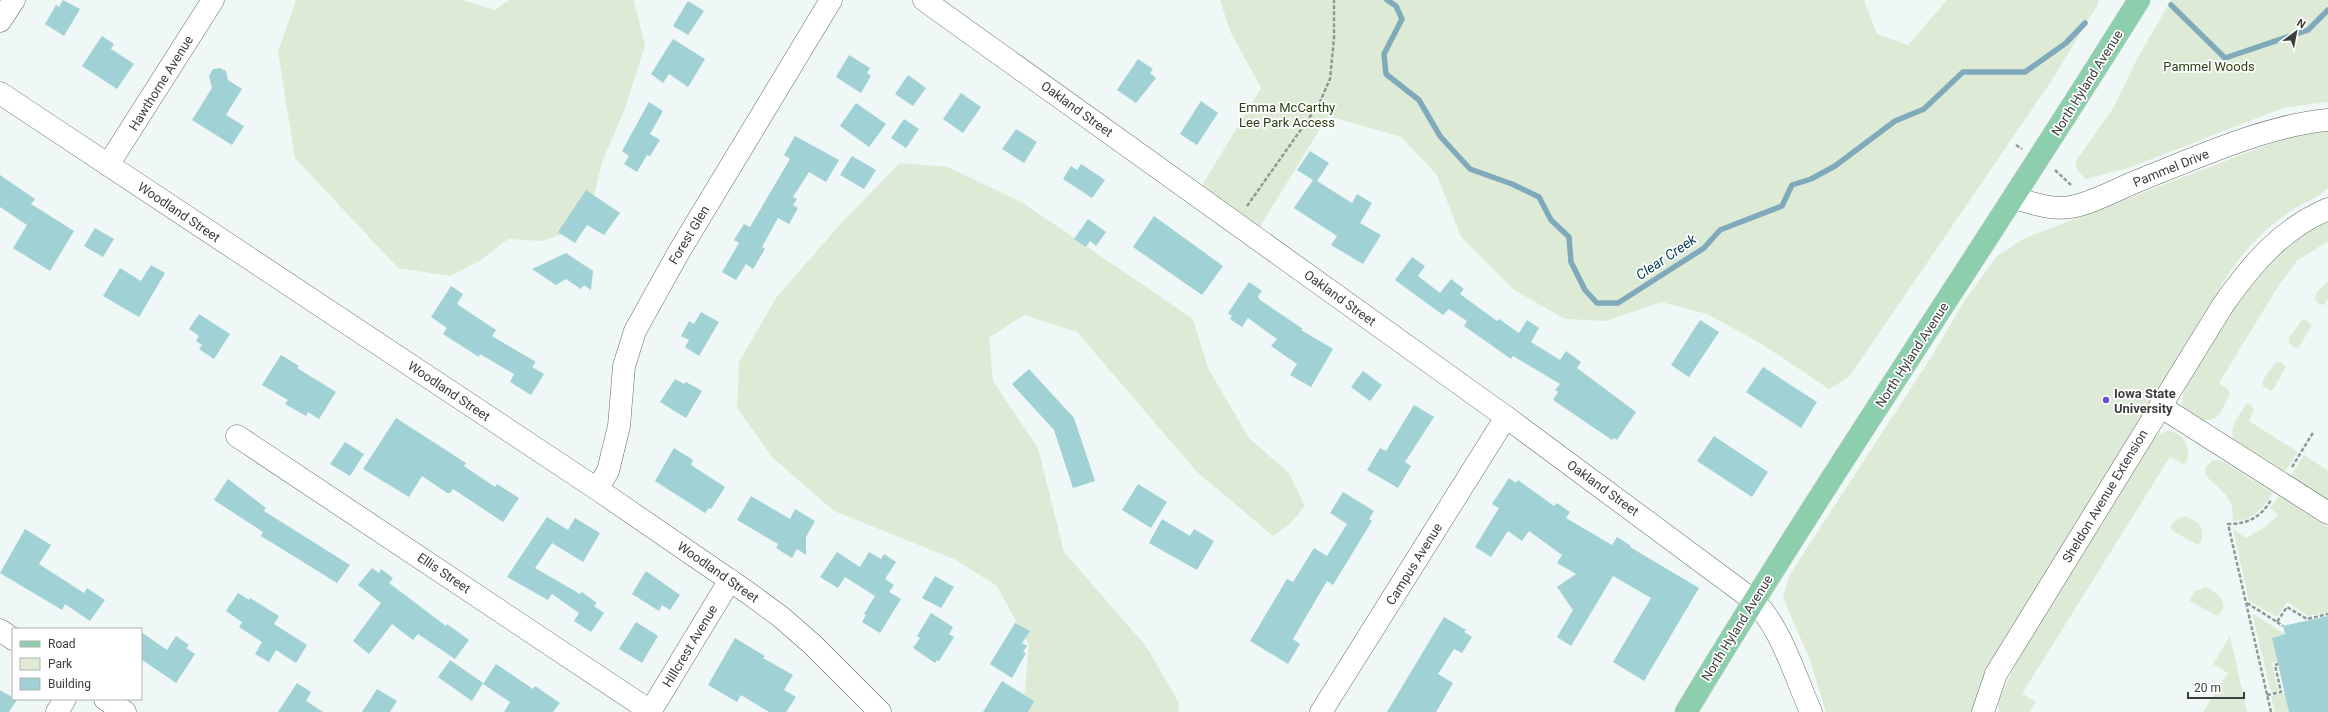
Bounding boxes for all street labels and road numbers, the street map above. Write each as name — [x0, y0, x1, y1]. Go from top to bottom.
street label: North Hyland Avenue — [2048, 27, 2126, 139]
street label: Hawthorne Avenue — [126, 33, 196, 133]
street label: Oakland Street — [1038, 78, 1116, 140]
street label: Pammel Drive — [2131, 146, 2211, 190]
street label: Woodland Street — [135, 179, 223, 245]
street label: Forest Glen — [666, 203, 712, 267]
street label: Oakland Street — [1301, 267, 1379, 329]
street label: North Hyland Avenue — [1872, 300, 1952, 410]
street label: Woodland Street — [405, 358, 493, 424]
street label: Sheldon Avenue Extension — [2059, 427, 2151, 565]
street label: Oakland Street — [1564, 457, 1642, 519]
street label: Campus Avenue — [1383, 520, 1445, 608]
street label: Woodland Street — [674, 538, 762, 606]
street label: Ellis Street — [414, 550, 474, 596]
street label: North Hyland Avenue — [1698, 572, 1776, 684]
street label: Hillcrest Avenue — [660, 602, 721, 690]

